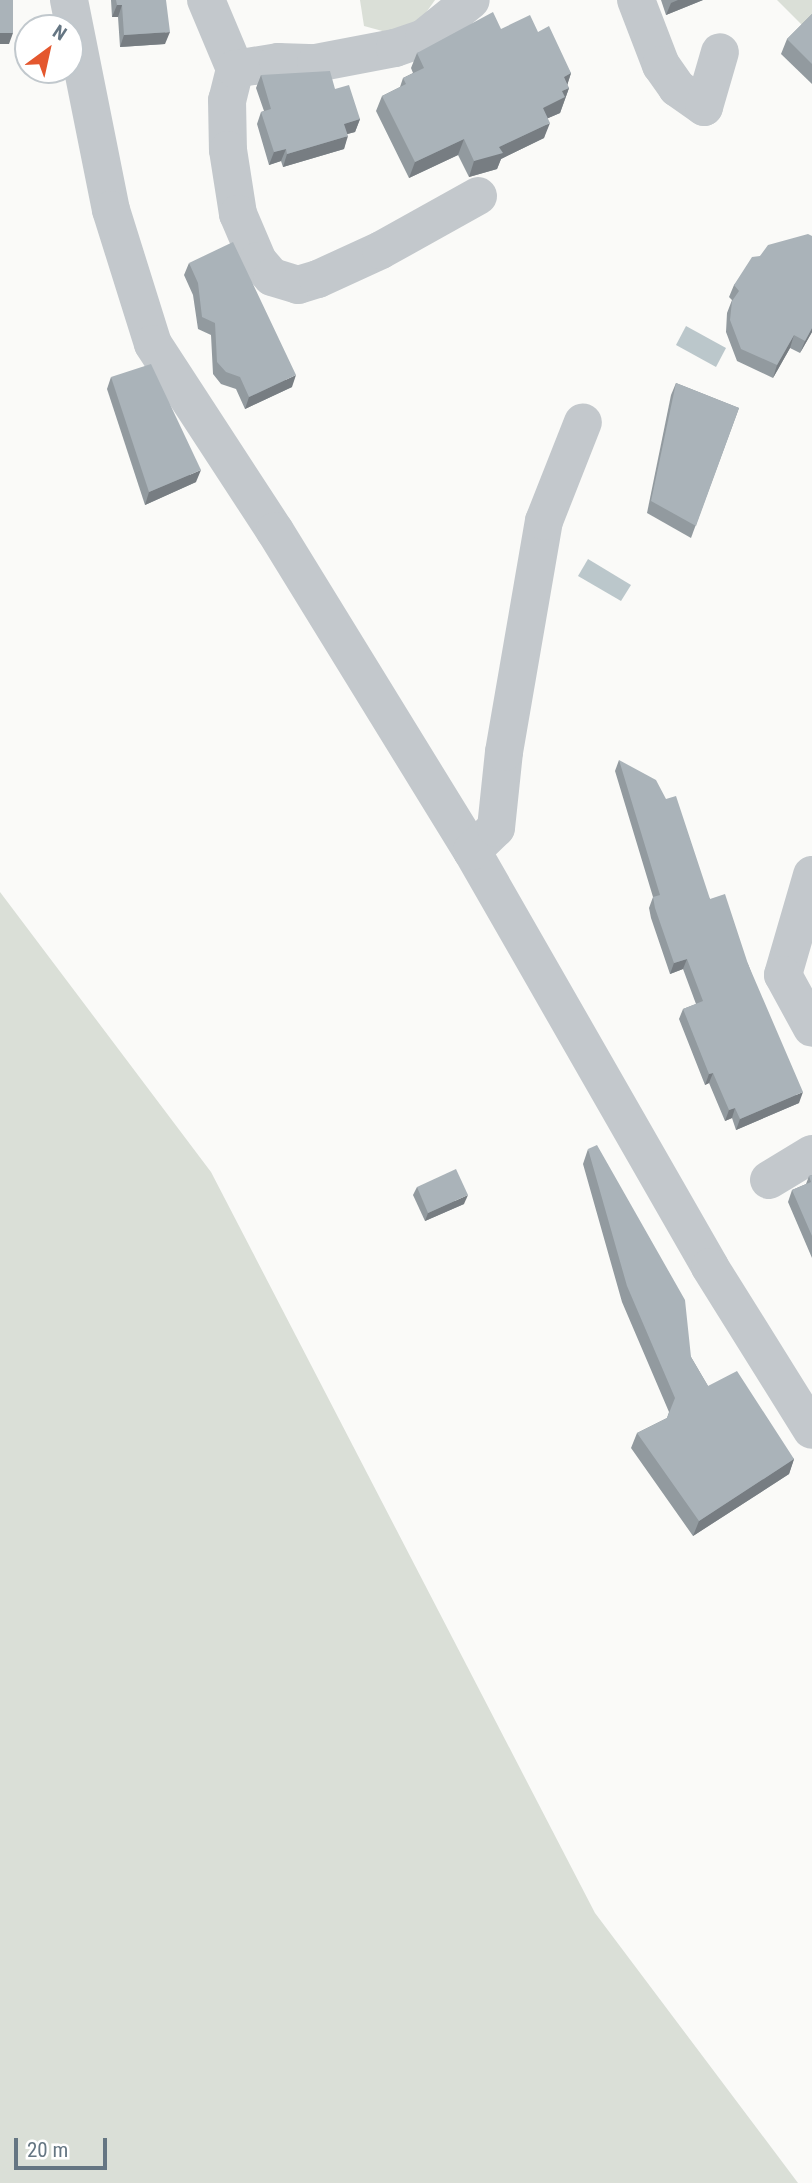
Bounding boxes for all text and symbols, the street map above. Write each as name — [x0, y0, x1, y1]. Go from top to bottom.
north arrow — [14, 14, 84, 84]
text: N — [48, 20, 71, 45]
scale bar — [18, 2124, 110, 2168]
text: 20 m — [27, 2138, 68, 2162]

